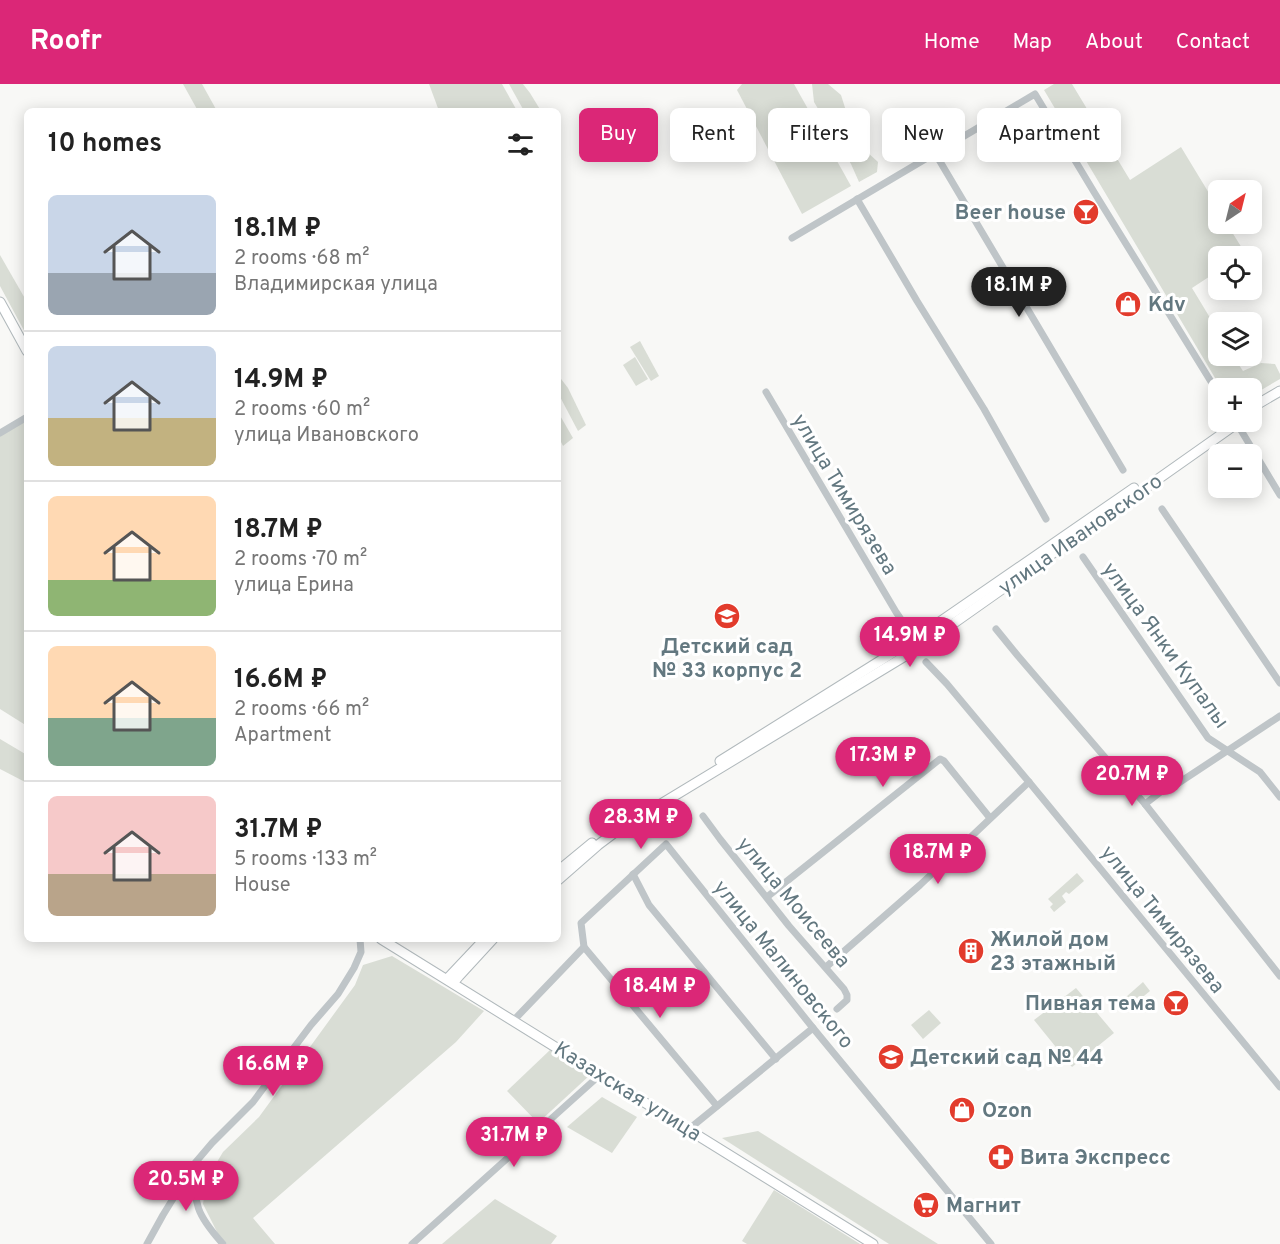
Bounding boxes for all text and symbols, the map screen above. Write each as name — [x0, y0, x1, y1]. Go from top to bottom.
text: Roofr — [30, 24, 102, 60]
text: Home — [924, 29, 980, 56]
text: Map — [1013, 29, 1052, 56]
text: About — [1085, 29, 1143, 56]
text: Contact — [1176, 29, 1250, 56]
chip: Buy — [579, 108, 658, 162]
chip: Rent — [670, 108, 756, 162]
chip: Filters — [768, 108, 870, 162]
chip: New — [882, 108, 965, 162]
chip: Apartment — [977, 108, 1121, 162]
text: 10 homes — [48, 128, 162, 161]
icon: filters — [504, 128, 537, 161]
north arrow — [1208, 180, 1262, 234]
map controls — [1208, 180, 1262, 498]
bar icon: Beer house — [1071, 197, 1101, 227]
place label: Beer house — [955, 200, 1066, 227]
text: 18.1M ₽ — [234, 213, 321, 246]
icon: home — [96, 219, 168, 291]
text: 2 rooms · 68 m² — [234, 246, 370, 272]
button: locate — [1208, 246, 1262, 300]
pin: 18.1M ₽ — [964, 267, 1074, 318]
text: Владимирская улица — [234, 272, 438, 298]
text: 18.1M ₽ — [985, 273, 1053, 299]
shop icon: Kdv — [1113, 289, 1143, 319]
place label: Kdv — [1148, 292, 1186, 319]
button: layers — [1208, 312, 1262, 366]
text: 14.9M ₽ — [234, 364, 328, 397]
icon: home — [96, 370, 168, 442]
button: + — [1208, 378, 1262, 432]
text: 2 rooms · 60 m² — [234, 397, 370, 423]
street label: улица Тимирязева — [785, 409, 902, 580]
text: улица Ивановского — [234, 423, 419, 449]
button: − — [1208, 444, 1262, 498]
street label: улица Ивановского — [994, 468, 1168, 602]
text: 18.7M ₽ — [234, 514, 323, 547]
icon: home — [96, 520, 168, 592]
text: 2 rooms · 70 m² — [234, 547, 367, 573]
street label: улица Янки Купалы — [1095, 557, 1234, 734]
text: улица Ерина — [234, 573, 354, 599]
school or university icon: Детский сад № 33 корпус 2 — [712, 601, 742, 631]
pin: 14.9M ₽ — [855, 617, 965, 668]
text: 14.9M ₽ — [874, 623, 946, 649]
place label: Детский сад № 33 корпус 2 — [652, 634, 802, 685]
text: 16.6M ₽ — [234, 664, 327, 697]
icon: home — [96, 670, 168, 742]
text: 2 rooms · 66 m² — [234, 697, 369, 723]
text: Apartment — [234, 723, 332, 749]
pin: 17.3M ₽ — [828, 737, 938, 788]
text: 17.3M ₽ — [849, 743, 917, 769]
pin: 20.7M ₽ — [1077, 756, 1187, 807]
text: 20.7M ₽ — [1095, 762, 1169, 788]
pin: 28.3M ₽ — [586, 799, 696, 850]
text: 28.3M ₽ — [603, 805, 679, 831]
text: 31.7M ₽ — [234, 814, 323, 847]
icon: home — [96, 820, 168, 892]
street label: улица Моисеева — [730, 832, 856, 974]
pin: 18.7M ₽ — [883, 834, 993, 885]
text: 18.7M ₽ — [904, 840, 972, 866]
street label: улица Тимирязева — [1094, 840, 1230, 1000]
text: 5 rooms · 133 m² — [234, 847, 377, 873]
text: House — [234, 873, 290, 899]
street label: улица Малиновского — [706, 875, 859, 1055]
place label: Жилой дом 23 этажный — [990, 927, 1116, 978]
building icon: Жилой дом 23 этажный — [956, 936, 986, 966]
pin: 18.4M ₽ — [605, 968, 715, 1019]
text: 18.4M ₽ — [624, 974, 696, 1000]
bar icon: Пивная тема — [1161, 988, 1191, 1018]
place label: Пивная тема — [1025, 991, 1156, 1018]
street label: Казахская улица — [548, 1036, 706, 1148]
school or university icon: Детский сад № 44 — [876, 1042, 906, 1072]
place label: Детский сад № 44 — [910, 1045, 1104, 1072]
pin: 16.6M ₽ — [218, 1046, 328, 1097]
text: 16.6M ₽ — [237, 1052, 309, 1078]
shop icon: Ozon — [947, 1095, 977, 1125]
place label: Ozon — [982, 1098, 1032, 1125]
pin: 31.7M ₽ — [459, 1117, 569, 1168]
text: 31.7M ₽ — [480, 1123, 548, 1149]
pharmacy icon: Вита Экспресс — [986, 1142, 1016, 1172]
place label: Вита Экспресс — [1020, 1145, 1171, 1172]
pin: 20.5M ₽ — [131, 1161, 241, 1212]
text: 20.5M ₽ — [148, 1167, 224, 1193]
supermarket icon: Магнит — [911, 1190, 941, 1220]
place label: Магнит — [946, 1193, 1021, 1220]

